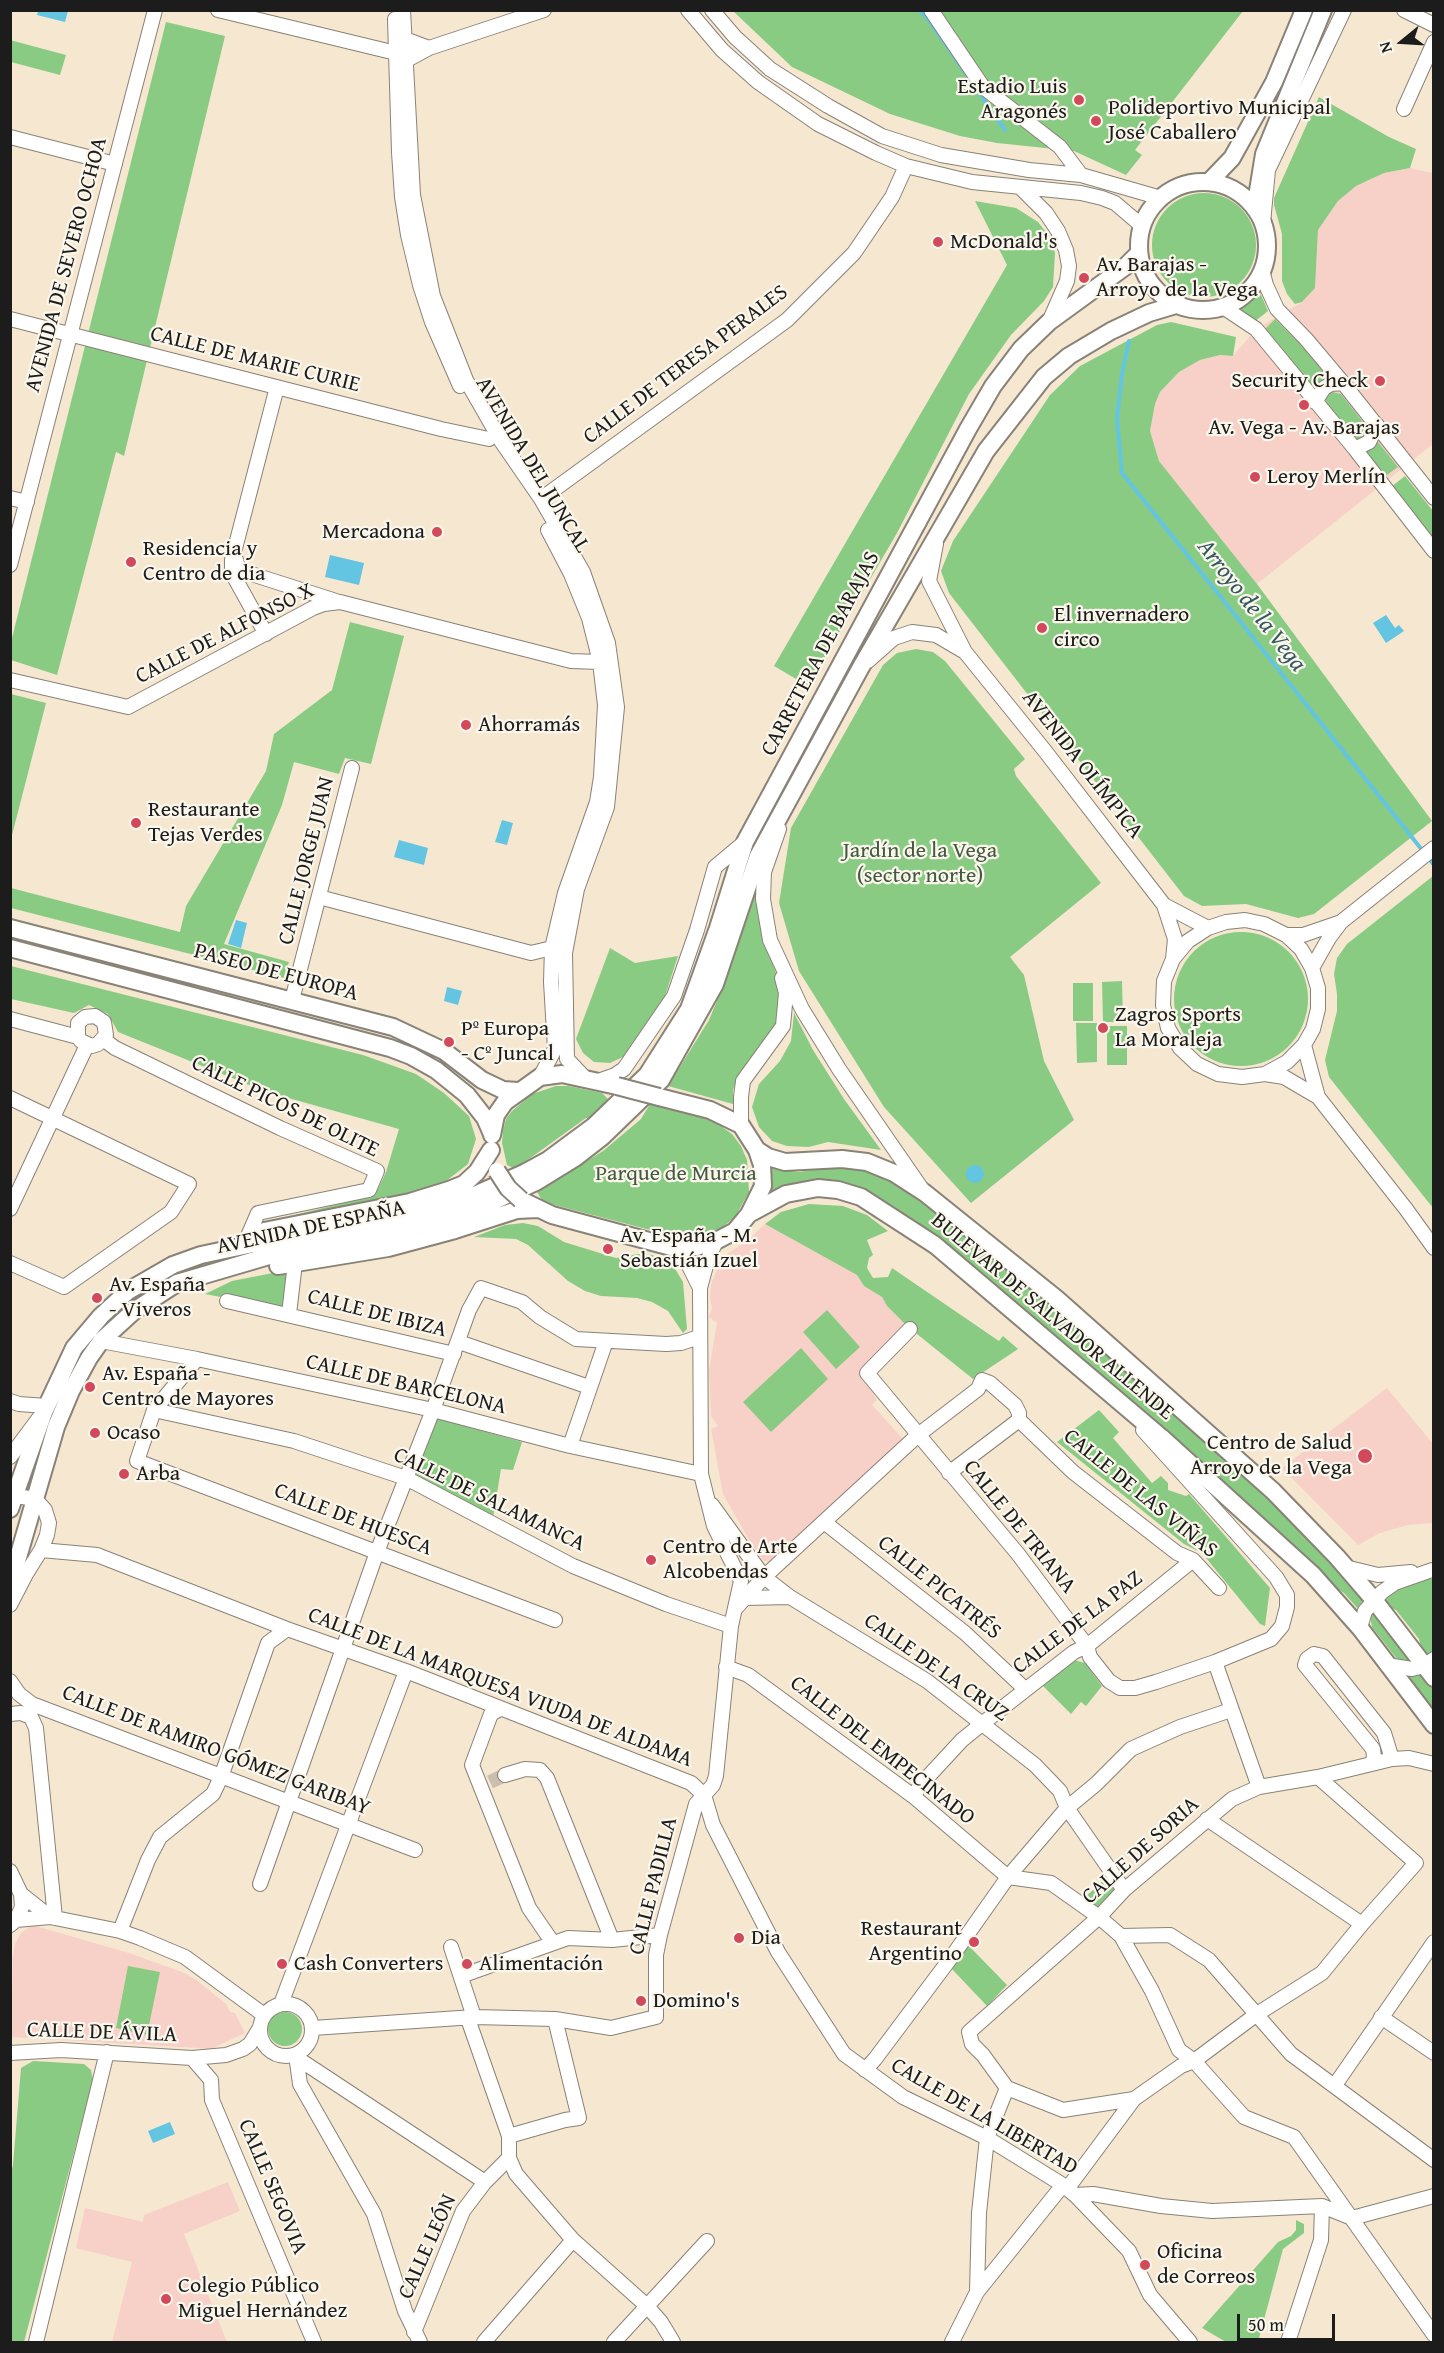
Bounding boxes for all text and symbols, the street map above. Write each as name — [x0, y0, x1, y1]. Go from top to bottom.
north arrow — [1372, 12, 1432, 72]
text: N — [1372, 39, 1398, 56]
place label: Estadio Luis Aragonés — [957, 74, 1067, 125]
marker: Estadio Luis Aragonés — [1072, 93, 1086, 107]
place label: Polideportivo Municipal José Caballero — [1108, 95, 1331, 146]
marker: Polideportivo Municipal José Caballero — [1089, 114, 1103, 128]
street label: AVENIDA DE SEVERO OCHOA — [20, 135, 114, 395]
place label: McDonald's — [950, 229, 1057, 255]
marker: McDonald's — [931, 235, 945, 249]
place label: Av. Barajas - Arroyo de la Vega — [1096, 252, 1258, 304]
marker: Av. Barajas - Arroyo de la Vega — [1077, 271, 1091, 285]
street label: CALLE DE TERESA PERALES — [579, 279, 793, 451]
street label: CALLE DE MARIE CURIE — [147, 321, 363, 399]
place label: Security Check — [1231, 368, 1368, 394]
street label: AVENIDA DEL JUNCAL — [469, 372, 595, 558]
marker: Security Check — [1373, 374, 1387, 388]
marker: Av. Vega - Av. Barajas — [1297, 398, 1311, 412]
place label: Av. Vega - Av. Barajas — [1208, 415, 1400, 441]
place label: Leroy Merlín — [1267, 464, 1386, 490]
marker: Leroy Merlín — [1248, 470, 1262, 484]
place label: Mercadona — [322, 519, 425, 545]
marker: Mercadona — [430, 525, 444, 539]
water label: Arroyo de la Vega — [1190, 534, 1312, 678]
place label: Residencia y Centro de dia — [143, 536, 265, 588]
street label: CARRETERA DE BARAJAS — [756, 547, 886, 761]
marker: Residencia y Centro de dia — [124, 555, 138, 569]
street label: CALLE DE ALFONSO X — [131, 578, 319, 690]
place label: El invernadero circo — [1054, 602, 1189, 654]
marker: El invernadero circo — [1035, 621, 1049, 635]
street label: AVENIDA OLÍMPICA — [1016, 685, 1148, 845]
place label: Ahorramás — [478, 712, 580, 738]
marker: Ahorramás — [459, 718, 473, 732]
street label: CALLE JORGE JUAN — [273, 774, 341, 948]
place label: Restaurante Tejas Verdes — [148, 797, 263, 848]
marker: Restaurante Tejas Verdes — [129, 816, 143, 830]
park label: Jardín de la Vega (sector norte) — [843, 838, 997, 890]
street label: PASEO DE EUROPA — [191, 938, 361, 1008]
place label: Zagros Sports La Moraleja — [1115, 1002, 1241, 1054]
place label: Pº Europa - Cº Juncal — [461, 1016, 554, 1068]
marker: Zagros Sports La Moraleja — [1096, 1021, 1110, 1035]
marker: Pº Europa - Cº Juncal — [442, 1035, 456, 1049]
street label: CALLE PICOS DE OLITE — [187, 1050, 383, 1164]
park label: Parque de Murcia — [595, 1161, 757, 1187]
street label: AVENIDA DE ESPAÑA — [214, 1195, 408, 1261]
street label: BULEVAR DE SALVADOR ALLENDE — [925, 1208, 1179, 1426]
place label: Av. España - M. Sebastián Izuel — [620, 1223, 758, 1274]
marker: Av. España - M. Sebastián Izuel — [601, 1242, 615, 1256]
place label: Av. España - Viveros — [109, 1272, 205, 1324]
street label: CALLE DE IBIZA — [305, 1284, 449, 1344]
marker: Av. España - Viveros — [90, 1291, 104, 1305]
street label: CALLE DE BARCELONA — [303, 1349, 509, 1421]
place label: Av. España - Centro de Mayores — [102, 1361, 274, 1412]
marker: Av. España - Centro de Mayores — [83, 1380, 97, 1394]
place label: Ocaso — [107, 1420, 160, 1446]
street label: CALLE DE LAS VIÑAS — [1058, 1424, 1222, 1564]
marker: Ocaso — [88, 1426, 102, 1440]
place label: Centro de Salud Arroyo de la Vega — [1190, 1430, 1352, 1482]
street label: CALLE DE SALAMANCA — [389, 1442, 589, 1558]
marker: Centro de Salud Arroyo de la Vega — [1356, 1447, 1374, 1465]
street label: CALLE DE TRIANA — [957, 1455, 1081, 1599]
place label: Arba — [136, 1461, 180, 1487]
marker: Arba — [117, 1467, 131, 1481]
street label: CALLE DE HUESCA — [270, 1478, 436, 1562]
street label: CALLE PICATRÉS — [872, 1530, 1006, 1646]
place label: Centro de Arte Alcobendas — [663, 1534, 798, 1586]
marker: Centro de Arte Alcobendas — [644, 1553, 658, 1567]
street label: CALLE DE LA PAZ — [1008, 1566, 1148, 1680]
street label: CALLE DE LA MARQUESA VIUDA DE ALDAMA — [304, 1602, 696, 1774]
street label: CALLE DE LA CRUZ — [858, 1608, 1014, 1728]
street label: CALLE DEL EMPECINADO — [784, 1671, 980, 1831]
street label: CALLE DE RAMIRO GÓMEZ GARIBAY — [58, 1680, 374, 1822]
street label: CALLE DE SORIA — [1077, 1792, 1205, 1910]
street label: CALLE PADILLA — [624, 1814, 684, 1958]
place label: Restaurant Argentino — [861, 1916, 962, 1968]
place label: Dia — [751, 1925, 781, 1951]
marker: Dia — [732, 1931, 746, 1945]
marker: Restaurant Argentino — [967, 1935, 981, 1949]
place label: Cash Converters — [294, 1951, 444, 1977]
place label: Alimentación — [479, 1951, 603, 1977]
marker: Cash Converters — [275, 1957, 289, 1971]
marker: Alimentación — [460, 1957, 474, 1971]
place label: Domino's — [653, 1988, 740, 2014]
marker: Domino's — [634, 1994, 648, 2008]
street label: CALLE DE ÁVILA — [27, 2017, 177, 2049]
street label: CALLE DE LA LIBERTAD — [886, 2053, 1082, 2181]
street label: CALLE SEGOVIA — [232, 2115, 312, 2259]
street label: CALLE LEÓN — [393, 2191, 463, 2303]
place label: Oficina de Correos — [1157, 2239, 1255, 2290]
marker: Oficina de Correos — [1138, 2258, 1152, 2272]
place label: Colegio Público Miguel Hernández — [178, 2273, 347, 2324]
marker: Colegio Público Miguel Hernández — [159, 2292, 173, 2306]
scale bar — [1240, 2302, 1338, 2340]
text: 50 m — [1248, 2311, 1284, 2338]

